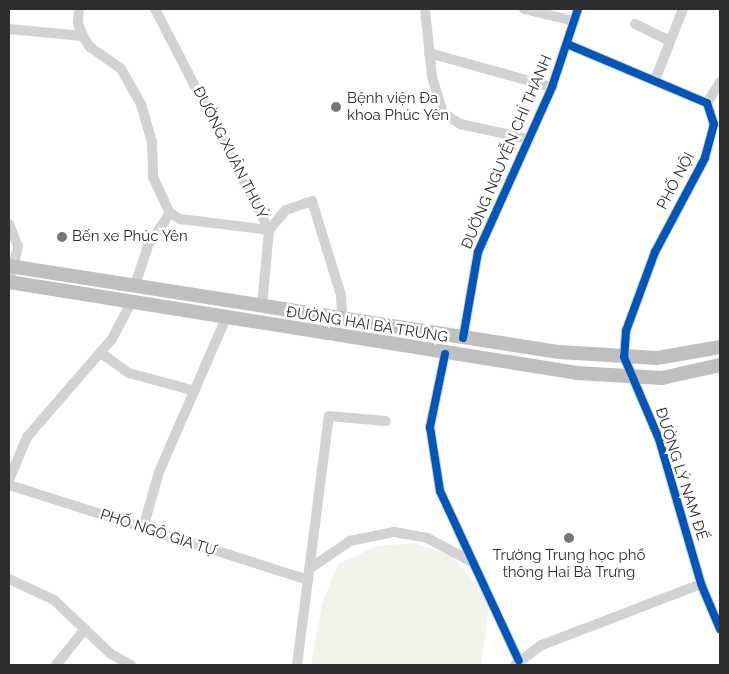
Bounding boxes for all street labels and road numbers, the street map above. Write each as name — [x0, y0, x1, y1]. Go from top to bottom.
street label: ĐƯỜNG NGUYỄN CHÍ THANH — [458, 52, 556, 252]
street label: ĐƯỜNG XUÂN THUỶ — [189, 84, 271, 222]
street label: PHỐ NỘI — [653, 149, 699, 213]
street label: ĐƯỜNG HAI BÀ TRƯNG — [284, 303, 450, 347]
street label: ĐƯỜNG LÝ NAM ĐẾ — [651, 405, 711, 543]
street label: PHỐ NGÔ GIA TỰ — [97, 506, 219, 560]

